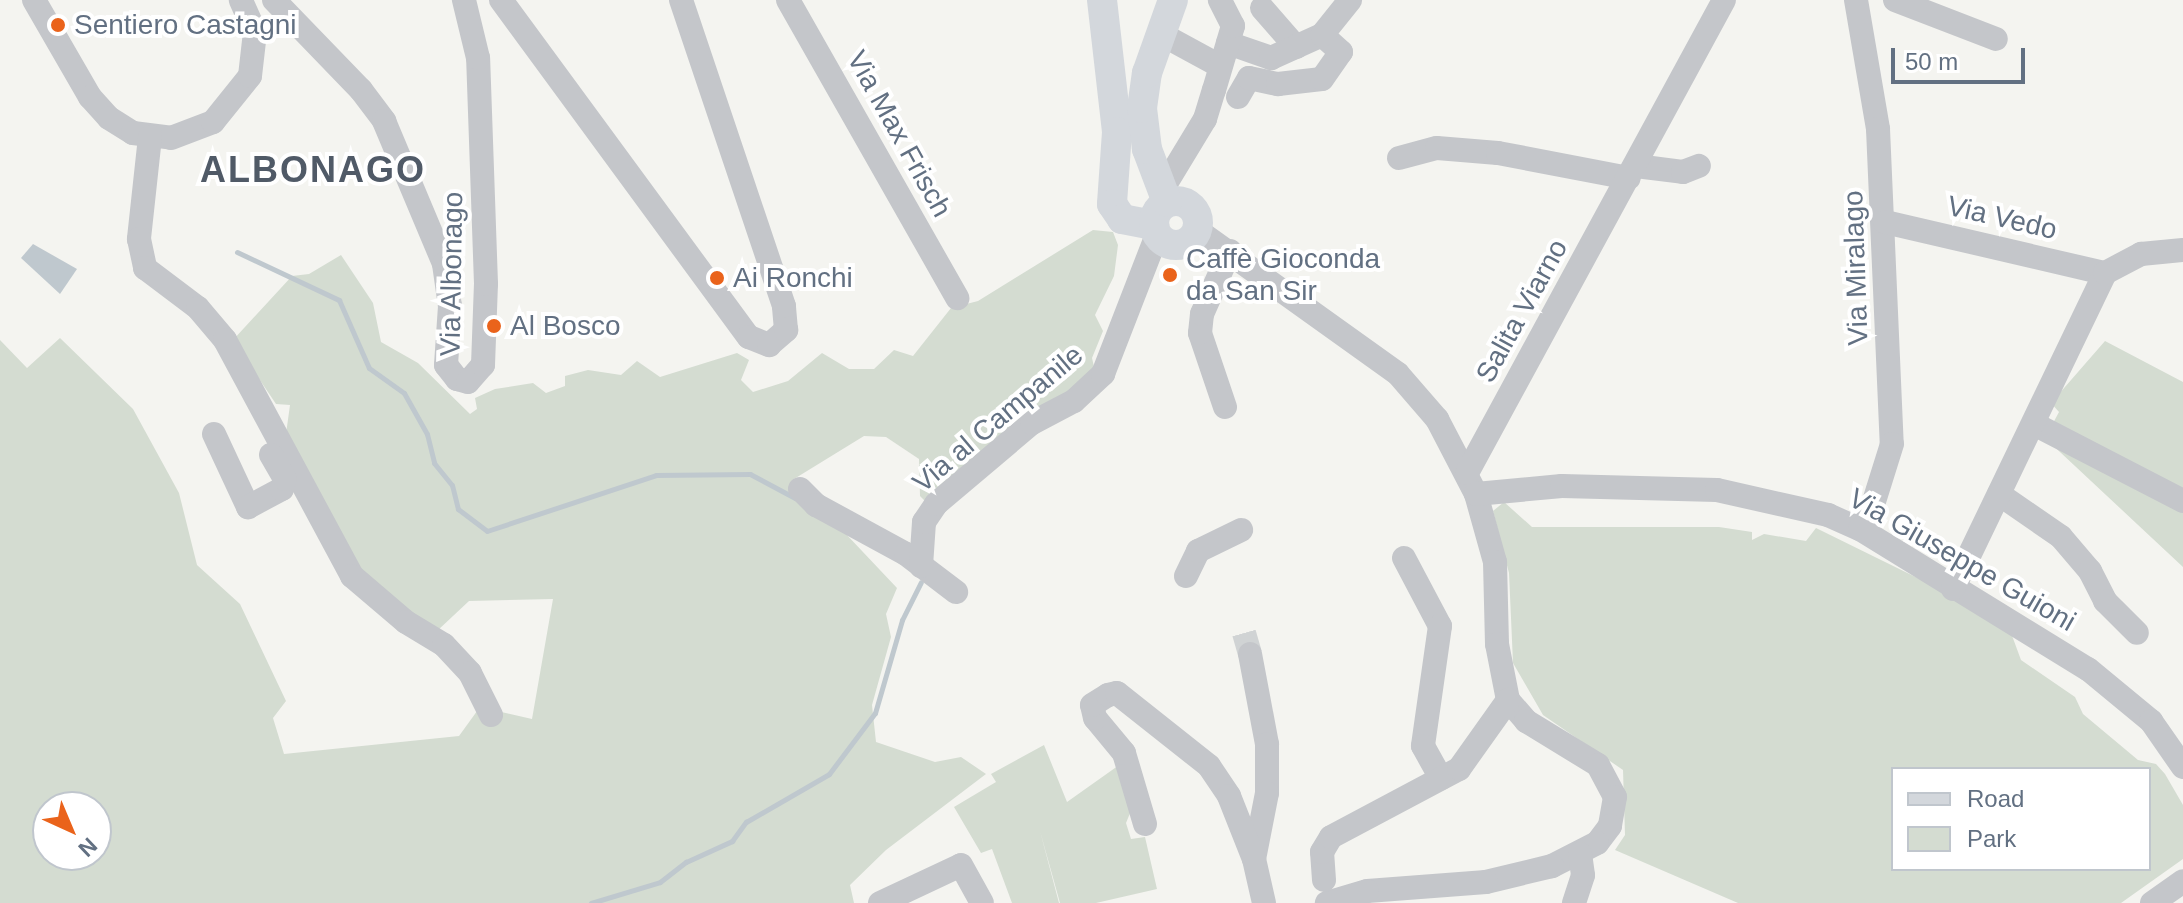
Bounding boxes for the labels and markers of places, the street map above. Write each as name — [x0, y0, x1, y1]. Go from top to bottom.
place label: Sentiero Castagni — [74, 8, 297, 42]
marker: Sentiero Castagni — [49, 16, 67, 34]
place label: Caffè Gioconda da San Sir — [1186, 242, 1380, 308]
place label: Ai Ronchi — [733, 261, 853, 295]
marker: Caffè Gioconda da San Sir — [1161, 266, 1179, 284]
marker: Ai Ronchi — [708, 269, 726, 287]
place label: Al Bosco — [510, 309, 620, 343]
marker: Al Bosco — [485, 317, 503, 335]

